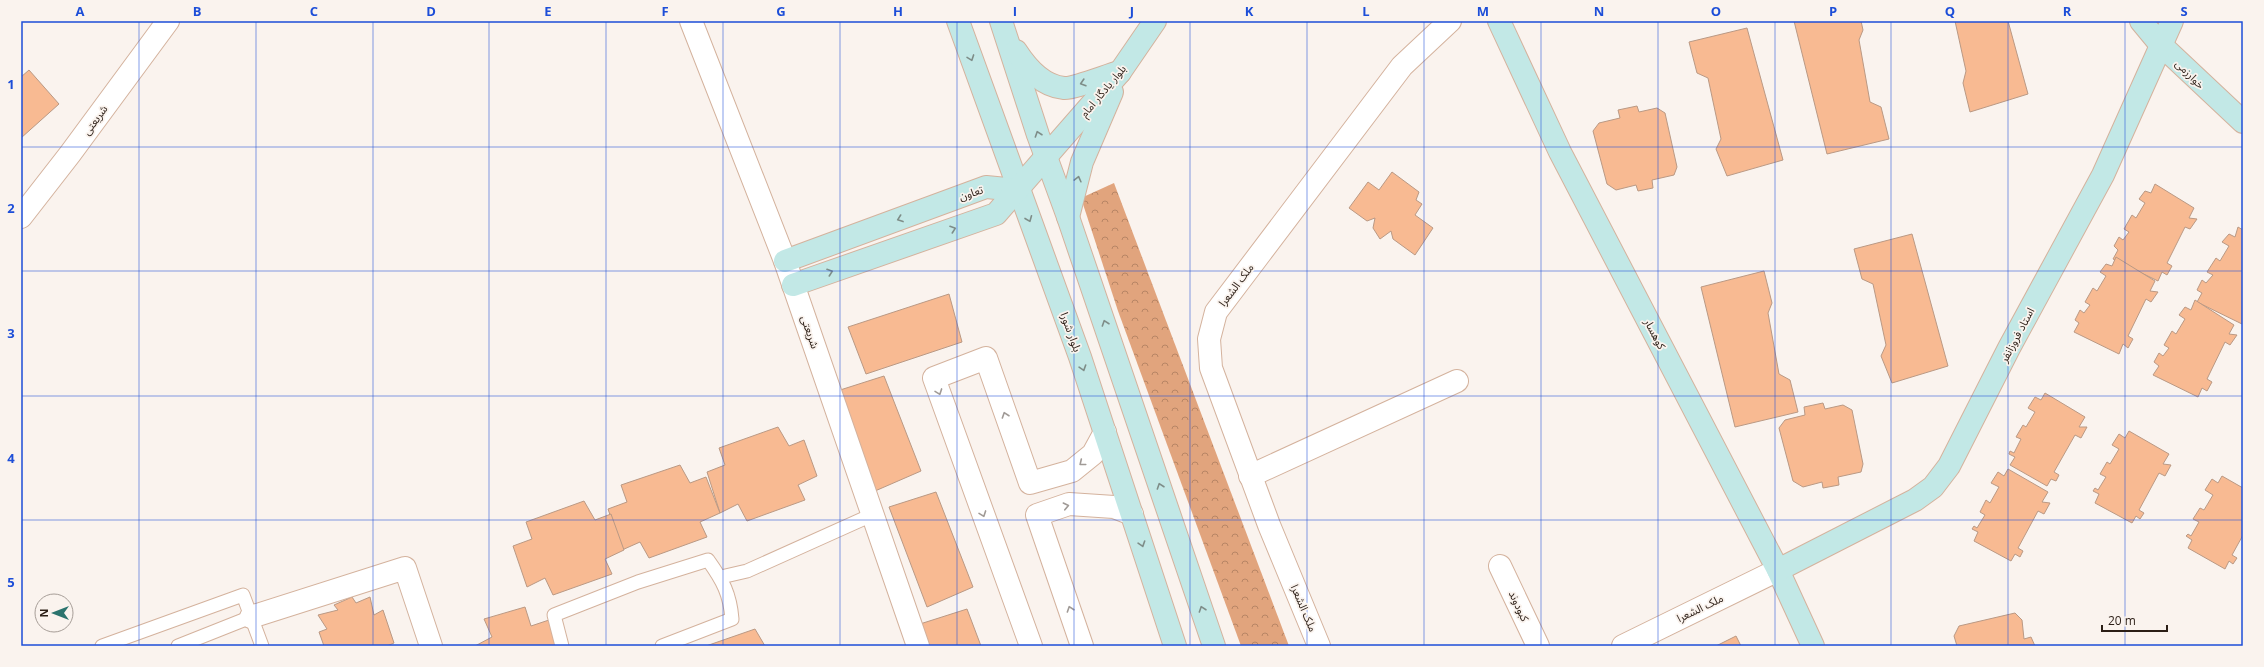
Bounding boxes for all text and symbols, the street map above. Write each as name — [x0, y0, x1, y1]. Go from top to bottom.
text: A — [76, 2, 85, 20]
text: B — [193, 2, 202, 20]
text: C — [310, 2, 318, 20]
text: D — [426, 2, 436, 20]
text: E — [544, 2, 552, 20]
text: F — [661, 2, 669, 20]
text: G — [776, 2, 786, 20]
text: H — [893, 2, 903, 20]
text: I — [1013, 2, 1017, 20]
text: J — [1129, 2, 1134, 20]
text: K — [1245, 2, 1254, 20]
text: L — [1362, 2, 1370, 20]
text: M — [1477, 2, 1489, 20]
text: N — [1594, 2, 1604, 20]
text: O — [1711, 2, 1721, 20]
text: P — [1829, 2, 1837, 20]
text: Q — [1945, 2, 1955, 20]
text: R — [2063, 2, 2072, 20]
text: S — [2180, 2, 2188, 20]
one-way arrow — [966, 54, 974, 61]
street label: خوارزمی — [2172, 56, 2209, 92]
street label: بلوار یادگار امام — [1076, 61, 1130, 121]
text: 1 — [7, 75, 15, 93]
one-way arrow — [1079, 78, 1086, 87]
street label: شریعتی — [79, 101, 111, 138]
one-way arrow — [1034, 131, 1043, 138]
one-way arrow — [1073, 176, 1082, 183]
street label: تعاون — [957, 182, 985, 203]
text: 2 — [7, 199, 15, 217]
one-way arrow — [897, 214, 904, 222]
one-way arrow — [1025, 216, 1033, 223]
one-way arrow — [949, 226, 956, 234]
street label: ملک الشعرا — [1215, 260, 1257, 309]
one-way arrow — [826, 269, 833, 277]
street label: استاد فروزانفر — [1995, 305, 2037, 366]
street label: بلوار شورا — [1057, 310, 1086, 354]
street label: شریعتی — [798, 313, 823, 351]
street label: کوهسار — [1641, 315, 1670, 352]
one-way arrow — [1101, 320, 1110, 327]
text: 3 — [7, 324, 15, 342]
one-way arrow — [1079, 364, 1087, 371]
one-way arrow — [934, 388, 942, 395]
one-way arrow — [1002, 411, 1010, 418]
text: 4 — [7, 449, 15, 467]
one-way arrow — [1079, 458, 1086, 465]
one-way arrow — [1156, 483, 1165, 490]
one-way arrow — [1062, 502, 1069, 511]
one-way arrow — [978, 510, 987, 517]
one-way arrow — [1137, 541, 1146, 548]
text: 5 — [7, 573, 15, 591]
street label: ملک الشعرا — [1288, 582, 1321, 634]
street label: کبودوند — [1506, 588, 1533, 624]
street label: ملک الشعرا — [1674, 590, 1726, 625]
north arrow — [34, 593, 74, 633]
one-way arrow — [1066, 606, 1074, 613]
one-way arrow — [1198, 606, 1206, 613]
scale bar — [2102, 607, 2167, 633]
text: N — [36, 609, 51, 617]
text: 20 m — [2108, 612, 2136, 629]

